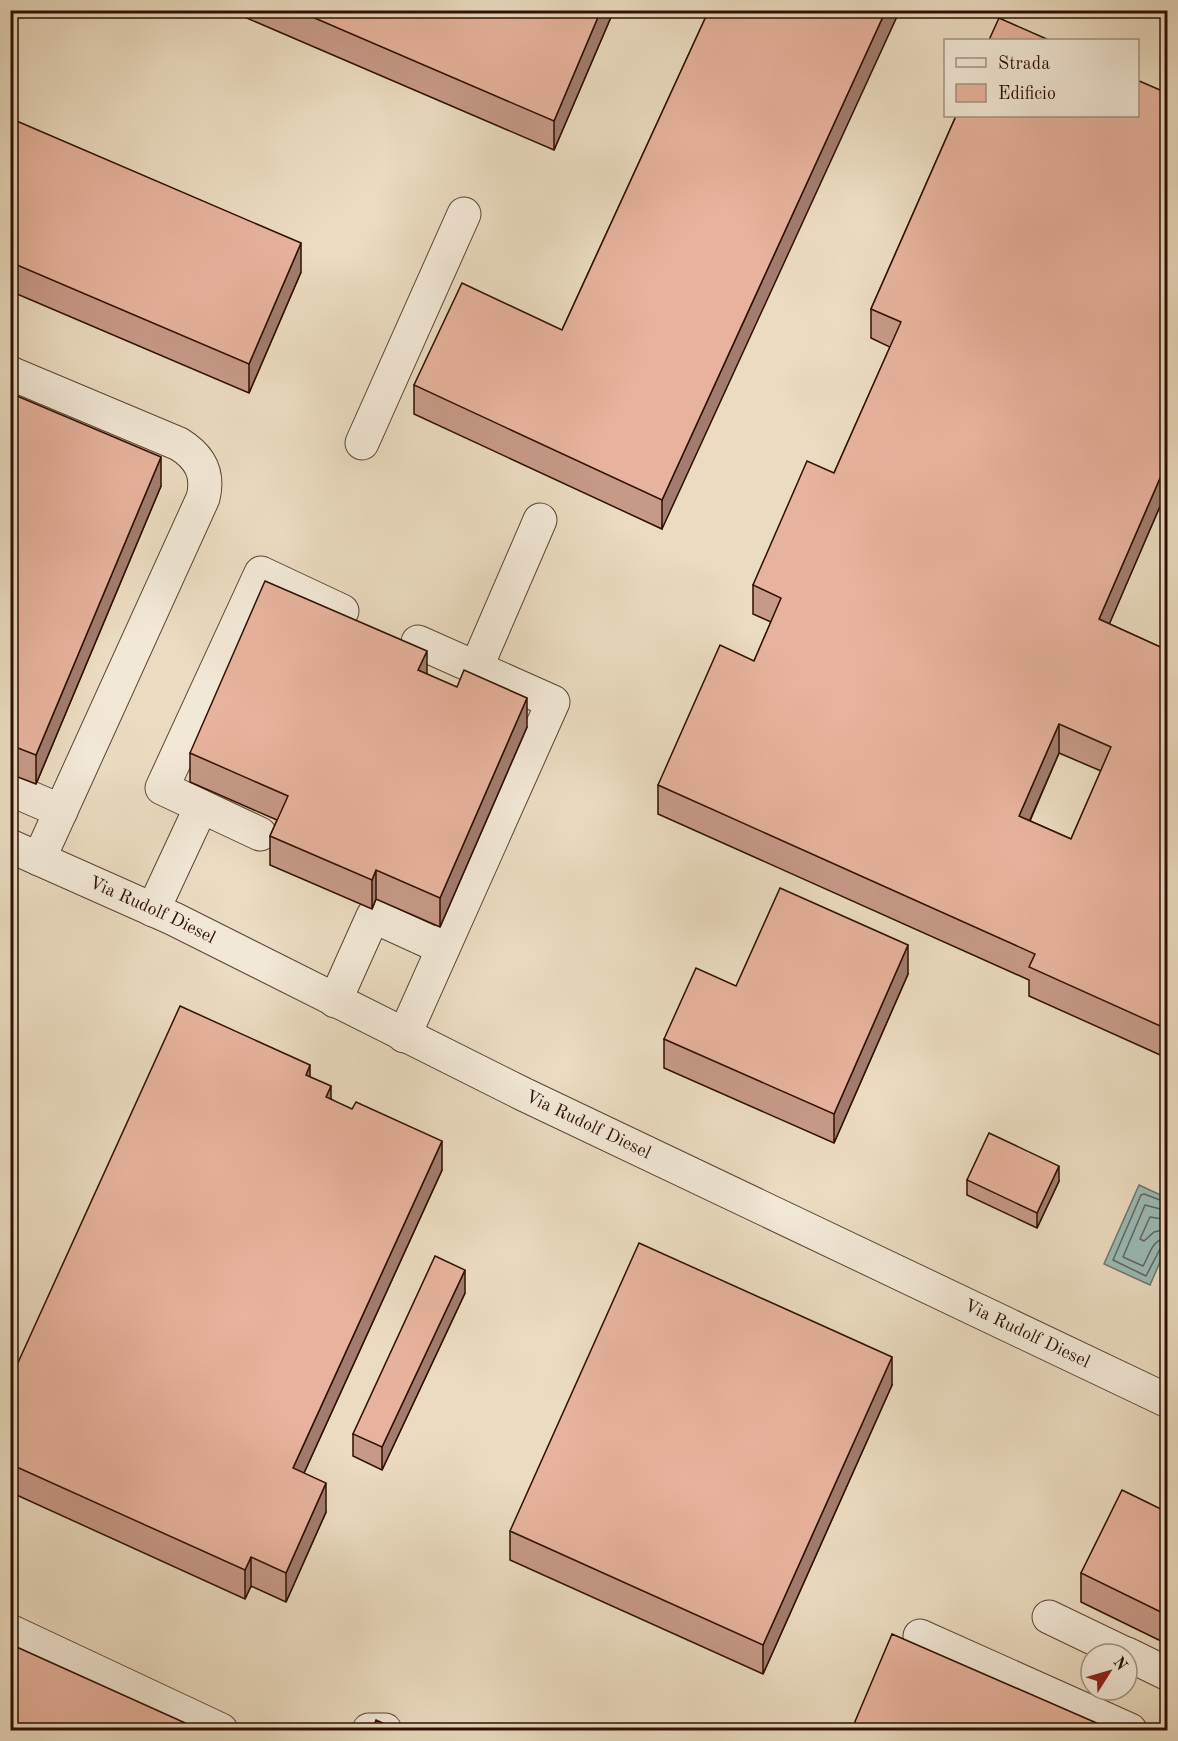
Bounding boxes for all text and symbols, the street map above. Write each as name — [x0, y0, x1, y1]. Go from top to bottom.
legend — [944, 39, 1139, 117]
text: Strada — [998, 55, 1050, 73]
text: Edificio — [998, 85, 1056, 103]
street label: Via Rudolf Diesel — [86, 873, 218, 947]
street label: Via Rudolf Diesel — [522, 1087, 654, 1163]
street label: Via Rudolf Diesel — [961, 1296, 1093, 1371]
north arrow — [1079, 1642, 1139, 1702]
text: N — [1109, 1654, 1130, 1674]

